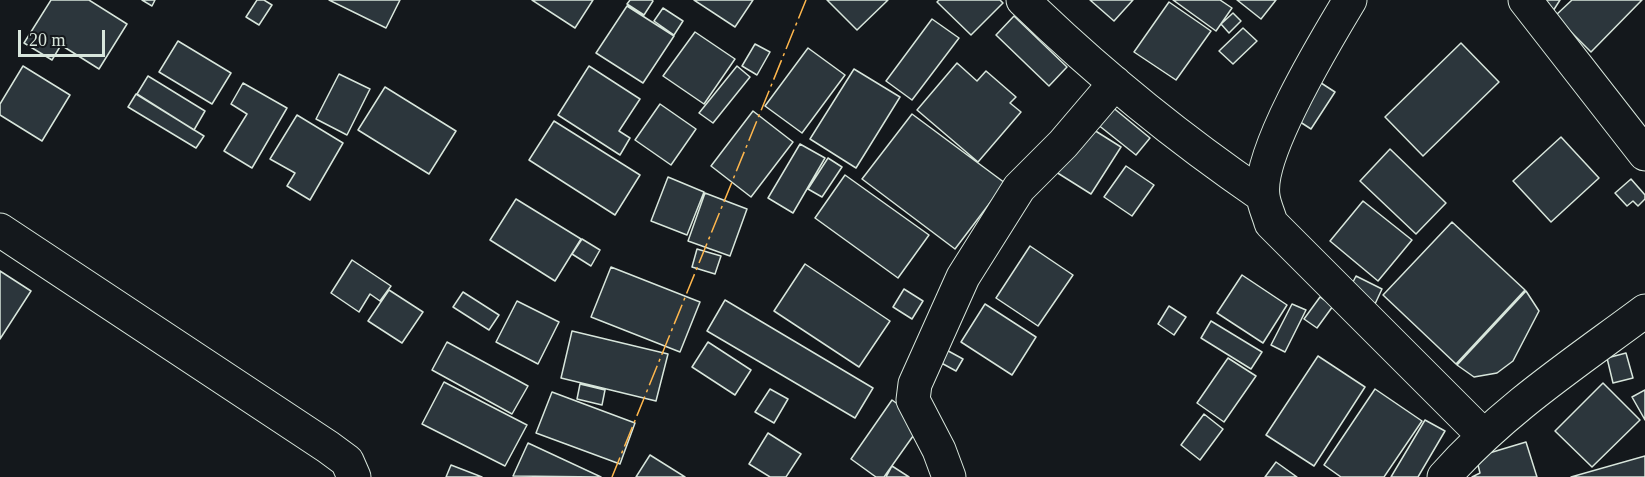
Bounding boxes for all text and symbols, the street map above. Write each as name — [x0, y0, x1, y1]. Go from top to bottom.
scale bar — [21, 18, 108, 56]
text: 20 m — [29, 30, 66, 50]

